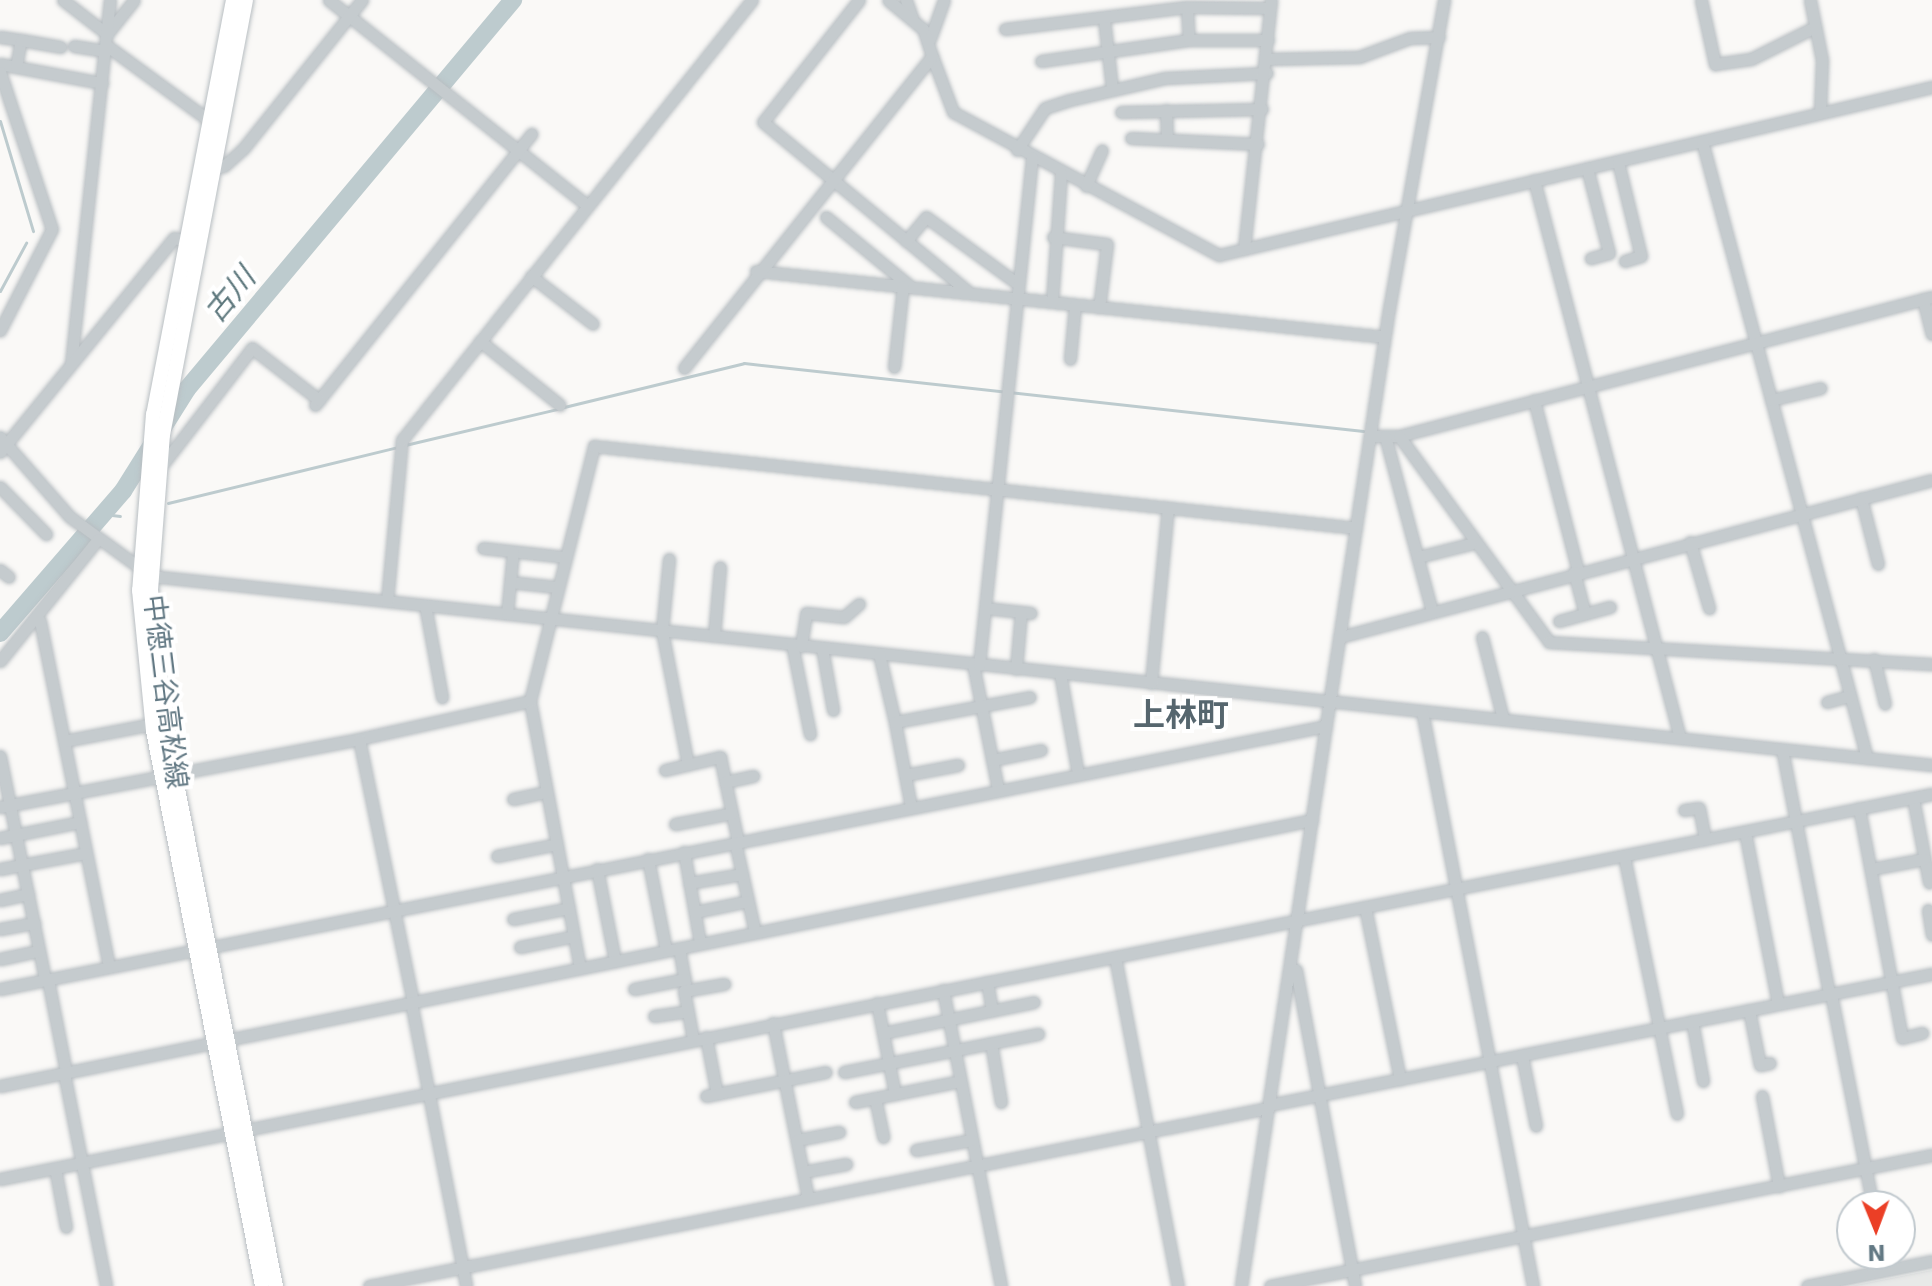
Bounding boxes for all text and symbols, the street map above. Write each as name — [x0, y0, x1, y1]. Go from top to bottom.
water label: 古川 — [197, 260, 263, 330]
street label: 中徳三谷高松線 — [136, 593, 194, 791]
district label: 上林町 — [1133, 696, 1229, 734]
north arrow — [1836, 1190, 1916, 1270]
text: N — [1867, 1240, 1886, 1265]

